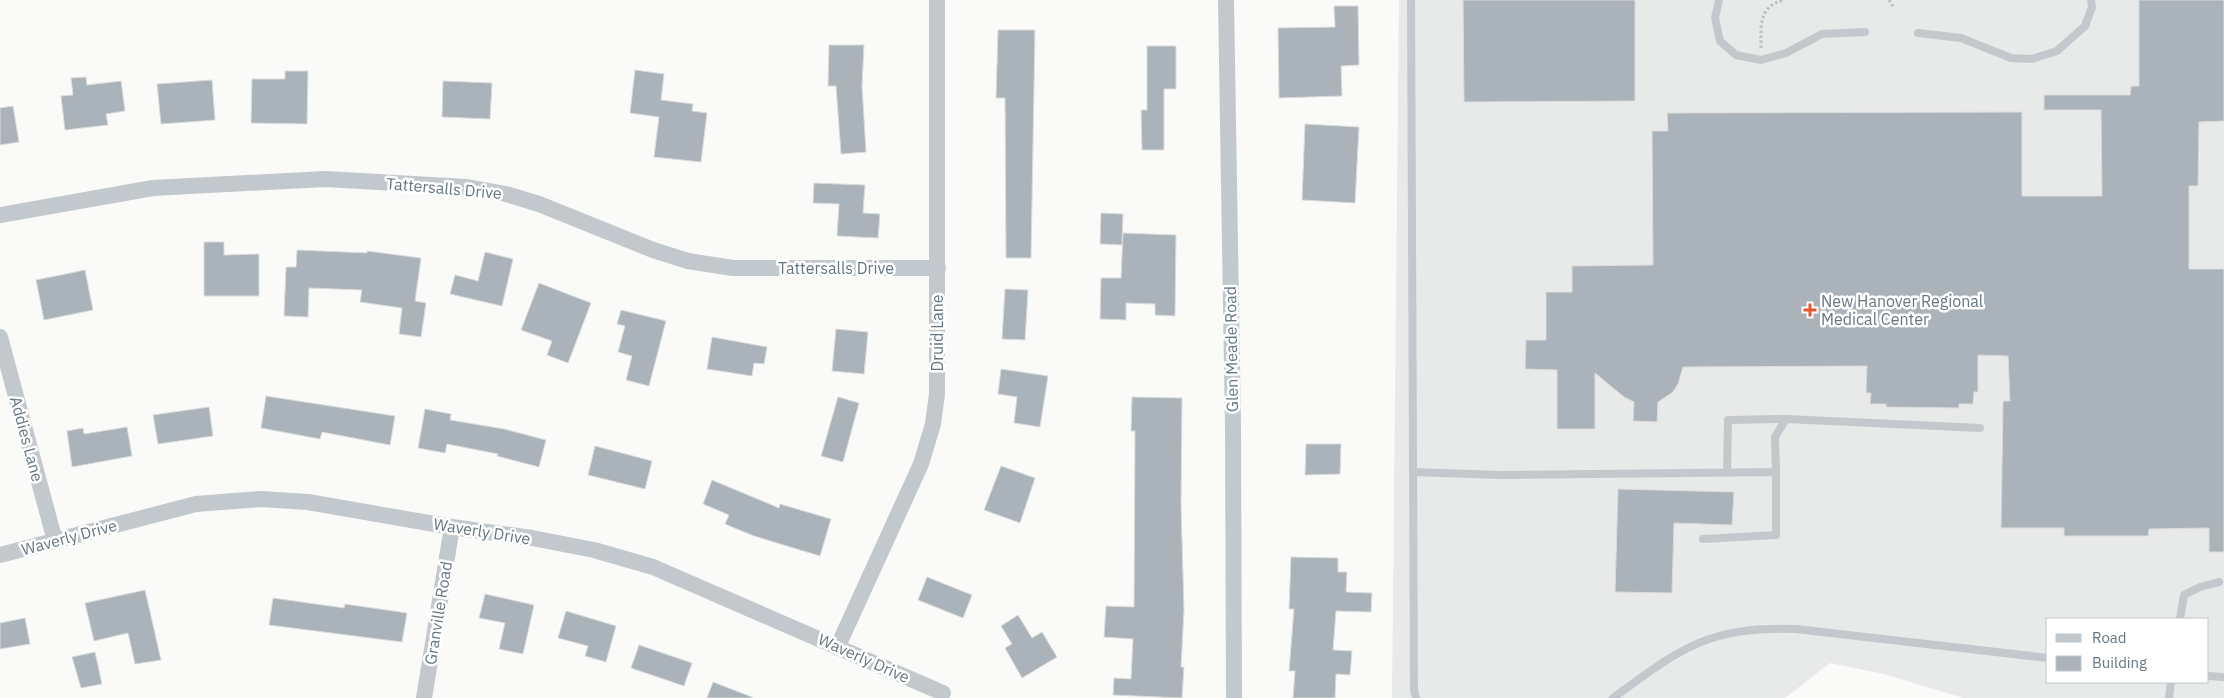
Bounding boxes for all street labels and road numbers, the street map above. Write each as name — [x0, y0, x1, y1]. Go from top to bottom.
street label: Tattersalls Drive — [385, 173, 503, 203]
street label: Tattersalls Drive — [778, 258, 894, 278]
street label: Glen Meade Road — [1220, 286, 1242, 412]
street label: Druid Lane — [927, 294, 947, 372]
street label: Addies Lane — [6, 394, 48, 484]
street label: Waverly Drive — [432, 513, 532, 549]
street label: Waverly Drive — [19, 515, 119, 559]
street label: Granville Road — [420, 560, 456, 666]
street label: Waverly Drive — [815, 629, 913, 687]

